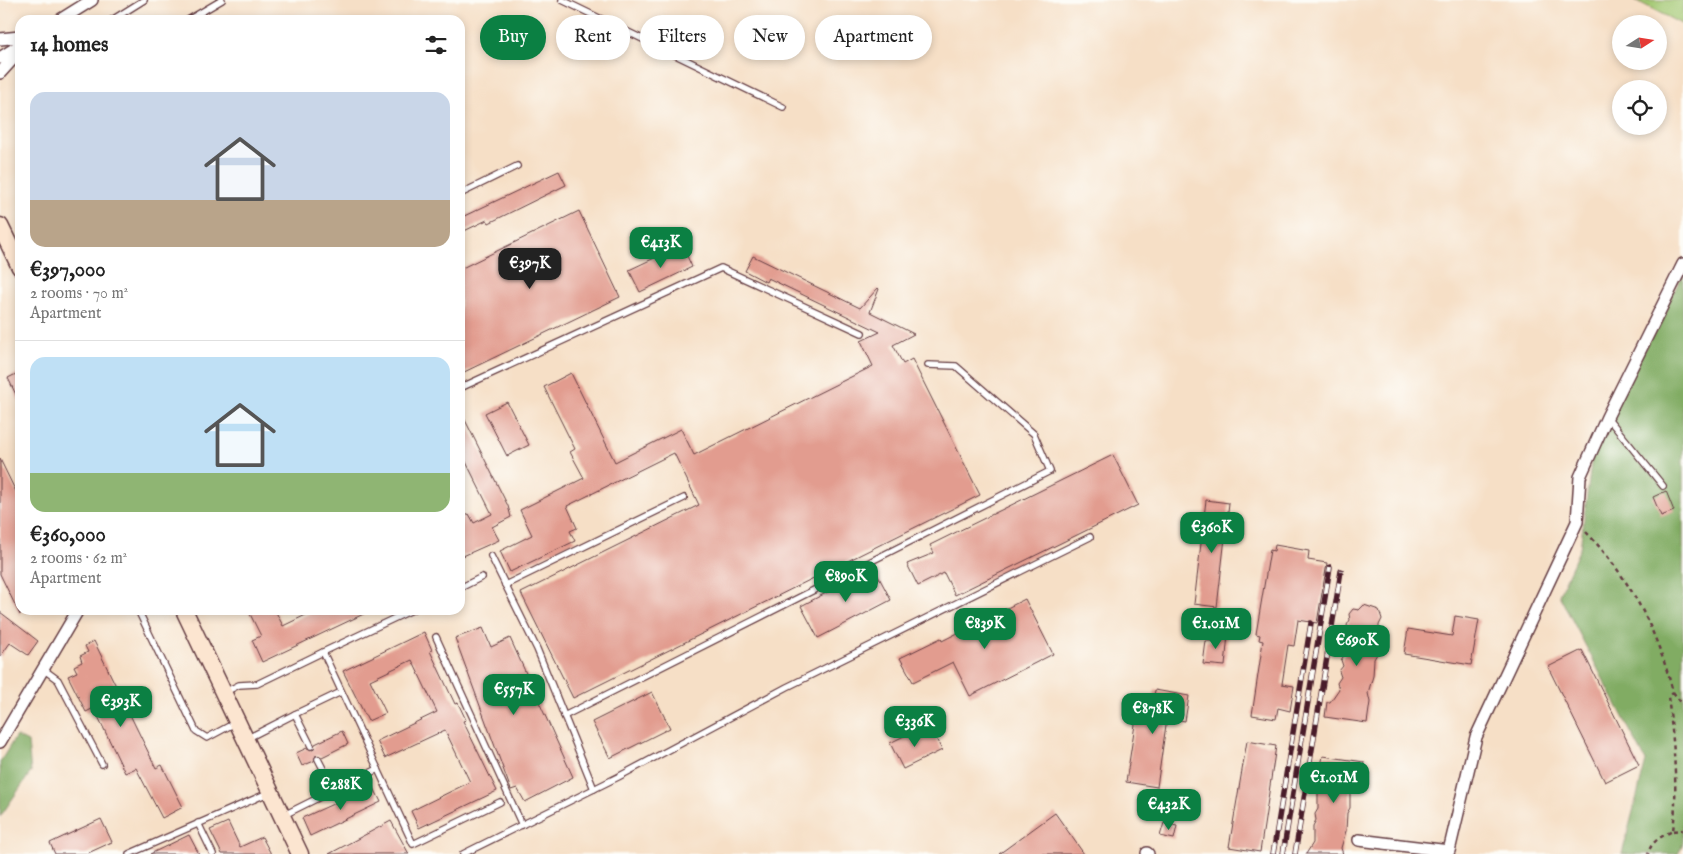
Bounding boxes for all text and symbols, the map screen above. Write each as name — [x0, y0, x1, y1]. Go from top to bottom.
chip: Buy — [480, 15, 546, 60]
chip: Rent — [556, 15, 630, 60]
chip: Filters — [640, 15, 724, 60]
chip: New — [734, 15, 805, 60]
chip: Apartment — [815, 15, 932, 60]
north arrow — [1612, 15, 1668, 70]
map controls — [1612, 15, 1667, 135]
icon: filters — [422, 31, 450, 59]
text: 14 homes — [30, 32, 108, 59]
button: locate — [1612, 80, 1667, 135]
icon: home — [195, 124, 285, 214]
pin: €413K — [626, 226, 696, 269]
text: €413K — [641, 233, 681, 253]
pin: €397K — [495, 248, 565, 290]
text: €397K — [509, 254, 551, 274]
text: €397,000 — [30, 257, 106, 284]
text: 2 rooms · 70 m² — [30, 284, 128, 304]
text: Apartment — [30, 304, 101, 324]
icon: home — [195, 390, 285, 480]
pin: €360K — [1177, 512, 1247, 554]
text: €360K — [1191, 518, 1233, 538]
text: €360,000 — [30, 522, 106, 549]
text: 2 rooms · 62 m² — [30, 549, 127, 569]
pin: €890K — [811, 560, 881, 603]
text: €890K — [825, 567, 867, 587]
text: Apartment — [30, 569, 101, 589]
pin: €839K — [950, 608, 1020, 650]
pin: €1.01M — [1175, 608, 1257, 650]
text: €839K — [965, 614, 1005, 634]
text: €1.01M — [1192, 614, 1240, 634]
pin: €690K — [1322, 624, 1392, 667]
text: €690K — [1336, 631, 1378, 651]
pin: €557K — [479, 674, 549, 716]
text: €557K — [494, 680, 534, 700]
pin: €393K — [86, 686, 156, 728]
text: €393K — [101, 692, 141, 712]
pin: €878K — [1118, 692, 1188, 735]
text: €878K — [1133, 699, 1173, 719]
pin: €336K — [880, 706, 950, 748]
text: €336K — [895, 712, 935, 732]
pin: €1.01M — [1293, 762, 1375, 804]
pin: €288K — [306, 768, 376, 811]
text: €1.01M — [1310, 768, 1358, 788]
text: €288K — [321, 775, 362, 795]
pin: €432K — [1134, 788, 1204, 831]
text: €432K — [1148, 795, 1190, 815]

